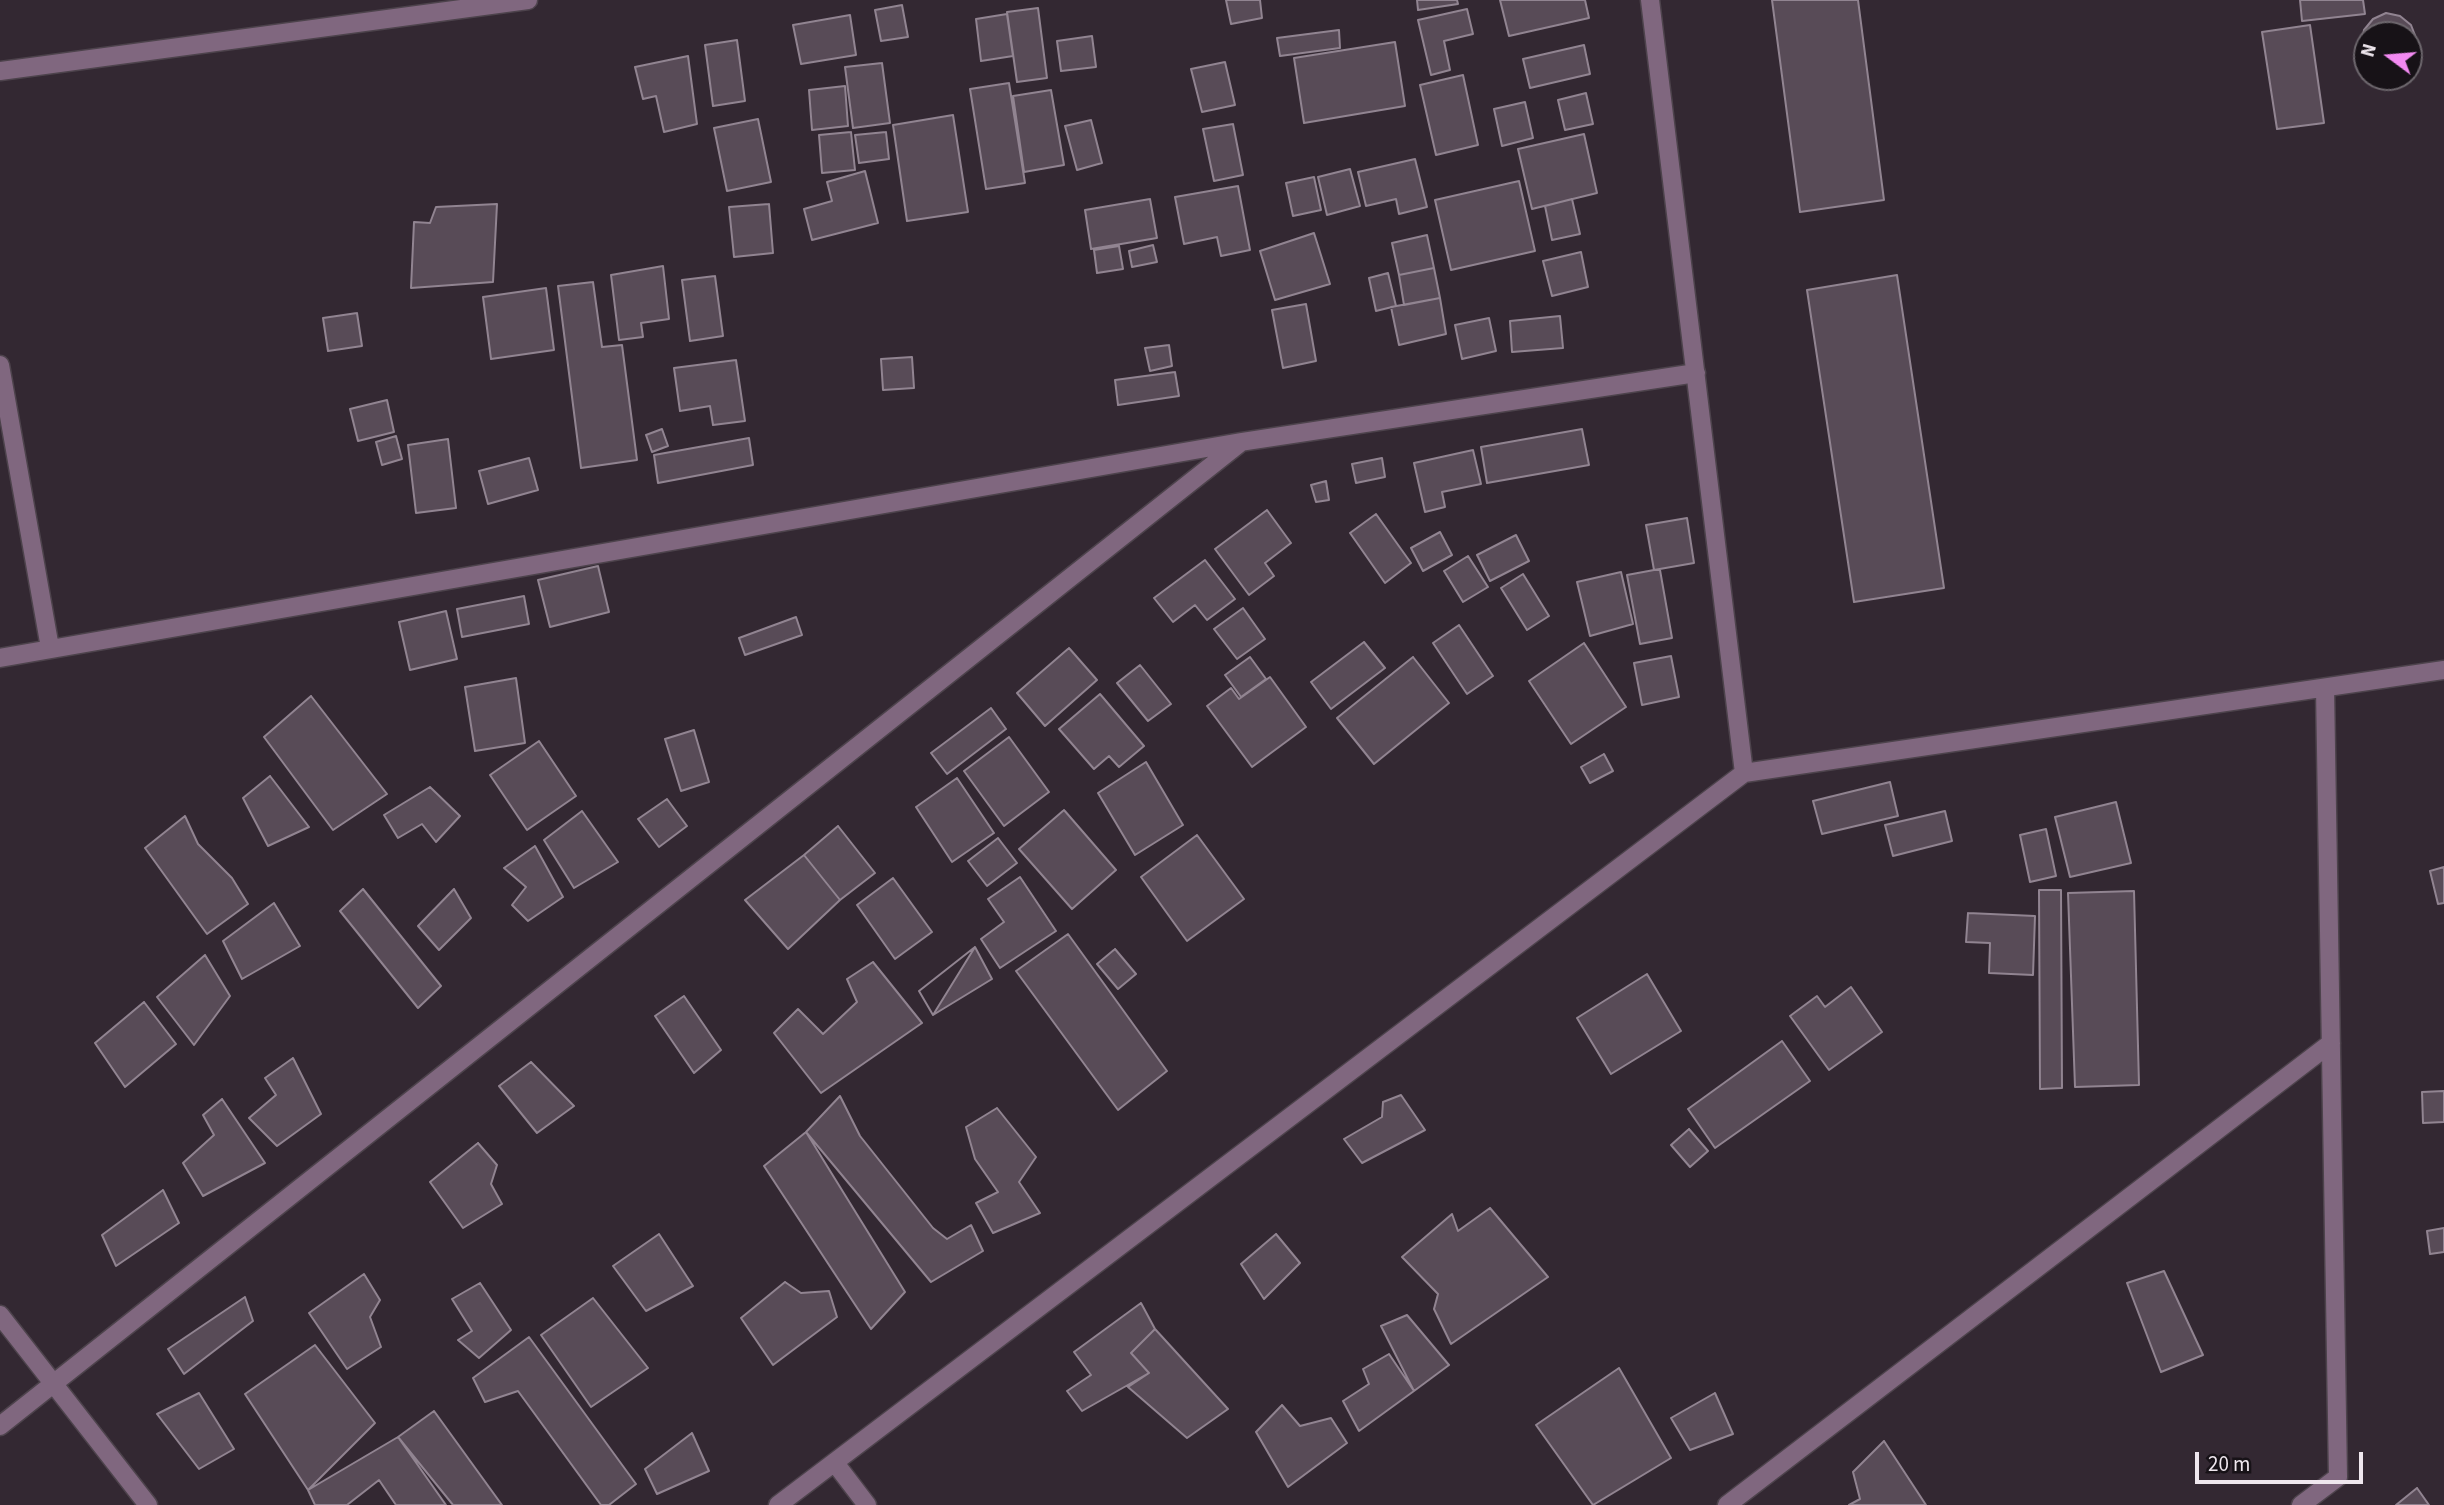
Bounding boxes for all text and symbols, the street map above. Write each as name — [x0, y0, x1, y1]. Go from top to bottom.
north arrow — [2353, 21, 2423, 91]
text: N — [2355, 41, 2384, 60]
scale bar — [2199, 1438, 2367, 1482]
text: 20 m — [2208, 1449, 2250, 1479]

